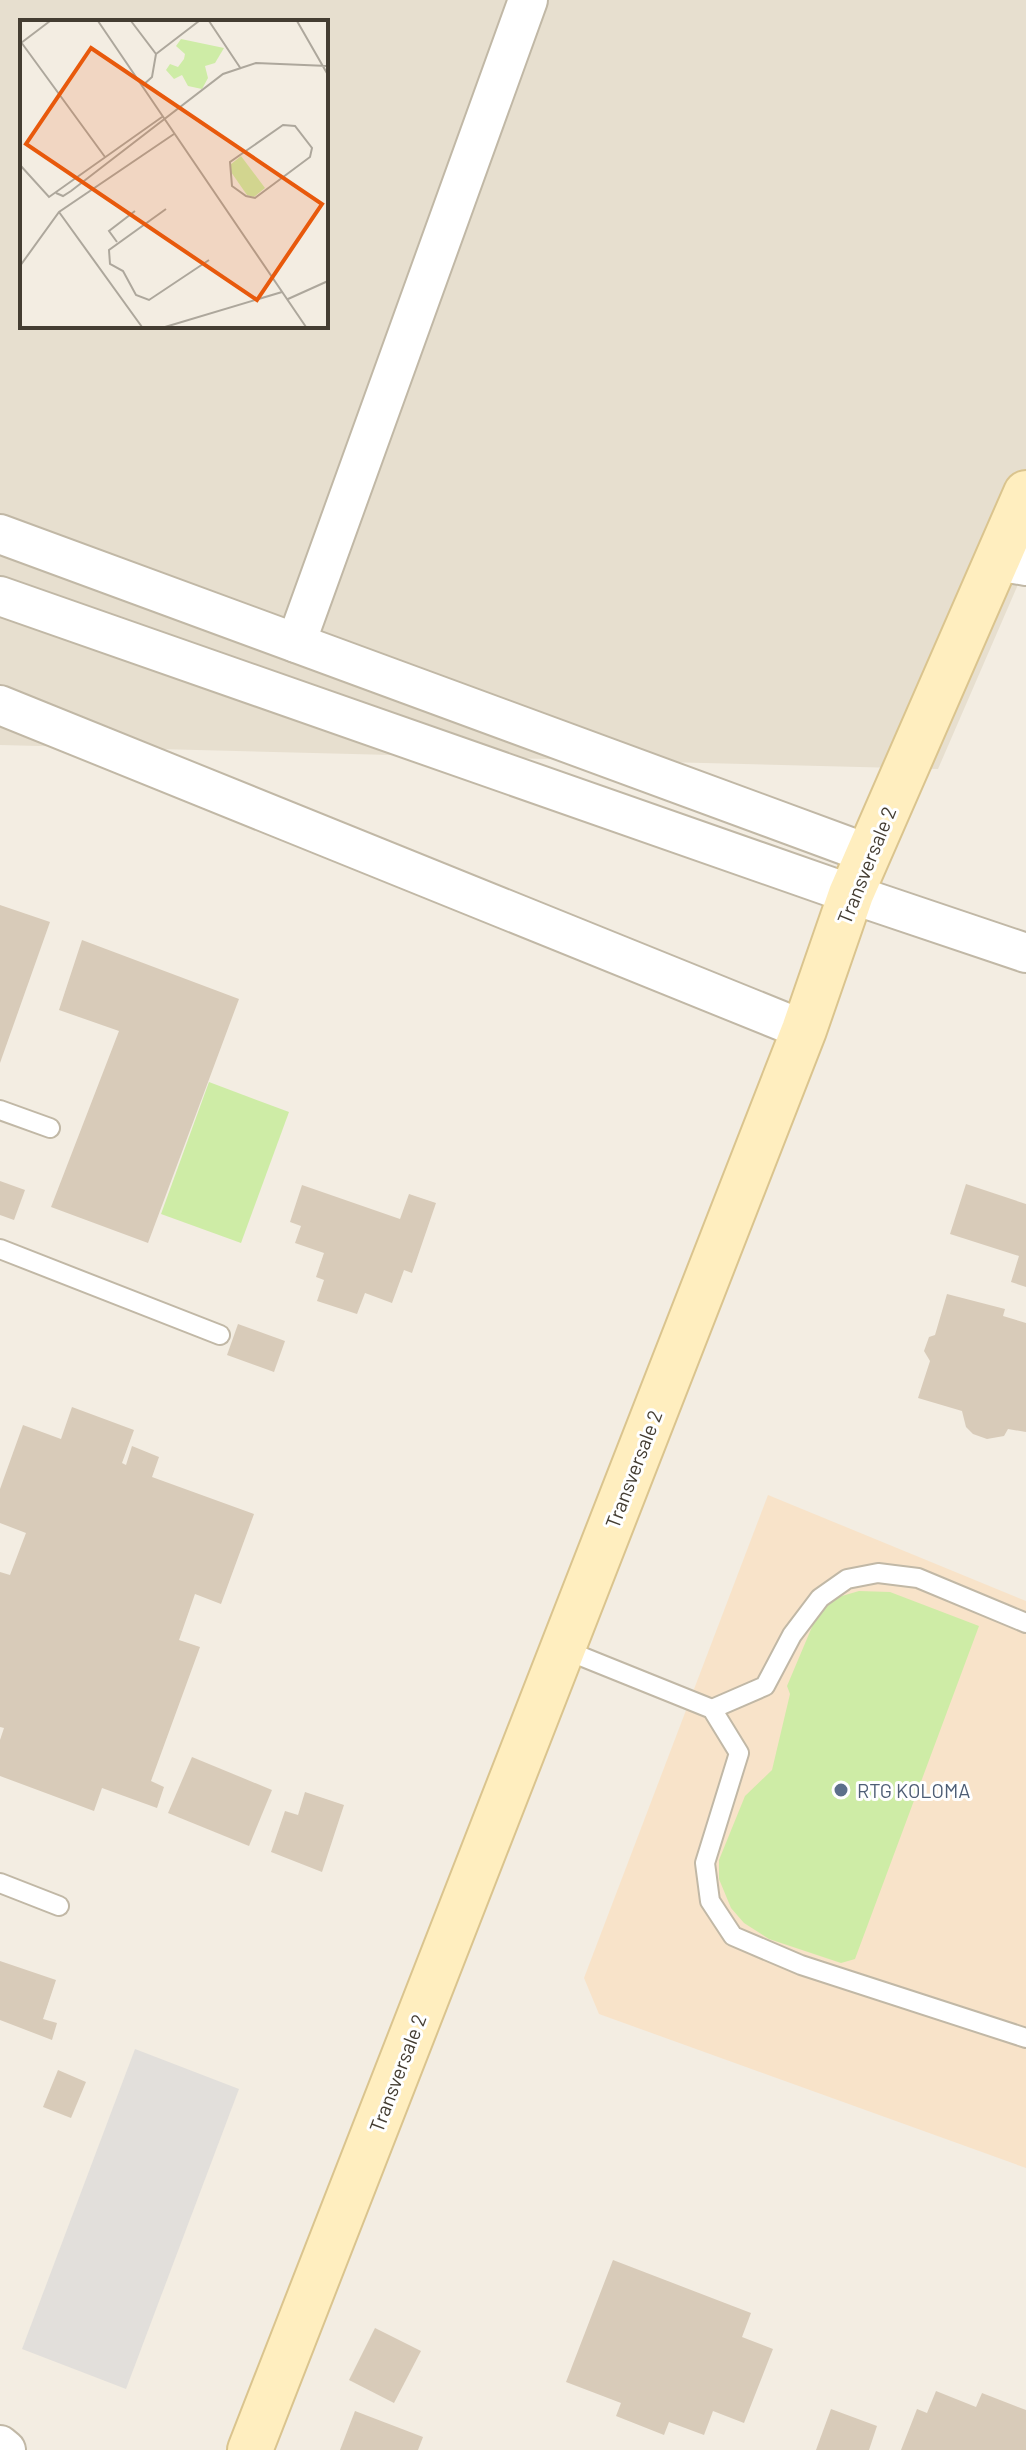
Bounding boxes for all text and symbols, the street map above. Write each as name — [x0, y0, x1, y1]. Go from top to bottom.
inset map — [20, 20, 328, 328]
street label: Transversale 2 — [832, 803, 900, 927]
street label: Transversale 2 — [600, 1407, 666, 1531]
place label: RTG KOLOMA — [857, 1778, 971, 1802]
marker: RTG KOLOMA — [832, 1781, 850, 1799]
street label: Transversale 2 — [364, 2011, 430, 2135]

